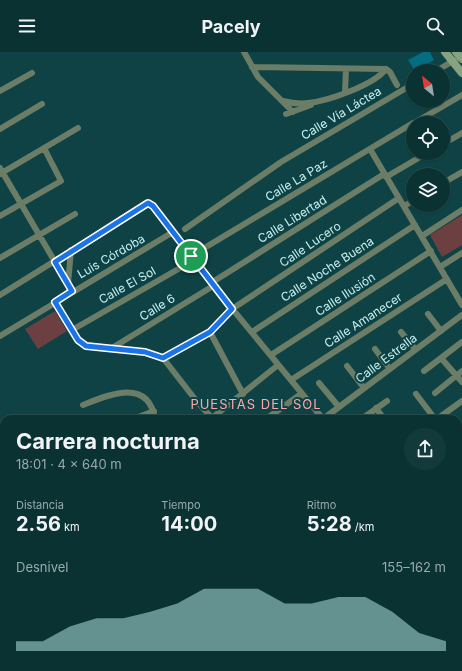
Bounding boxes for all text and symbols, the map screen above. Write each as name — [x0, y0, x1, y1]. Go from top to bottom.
icon: menu — [16, 15, 38, 37]
icon: search — [424, 15, 446, 37]
text: Pacely — [201, 16, 261, 37]
north arrow — [406, 64, 450, 108]
map controls — [406, 64, 450, 212]
street label: Calle Vía Láctea — [298, 83, 384, 143]
button: locate — [406, 116, 450, 160]
street label: Calle La Paz — [262, 156, 330, 204]
button: layers — [406, 168, 450, 212]
street label: Calle Libertad — [255, 192, 329, 246]
street label: Calle Lucero — [276, 218, 344, 270]
street label: Luis Córdoba — [75, 231, 147, 281]
street label: Calle Noche Buena — [278, 233, 376, 305]
pin — [174, 239, 208, 273]
icon: arrive — [180, 245, 202, 267]
street label: Calle El Sol — [96, 263, 158, 307]
street label: Calle Ilusión — [312, 269, 378, 319]
street label: Calle Amanecer — [321, 289, 405, 351]
street label: Calle 6 — [136, 290, 178, 324]
street label: Calle Estrella — [352, 330, 420, 386]
district label: PUESTAS DEL SOL — [190, 396, 322, 412]
text: Carrera nocturna — [16, 428, 200, 454]
button: share — [404, 428, 446, 470]
text: 18:01 · 4 × 640 m — [16, 456, 122, 472]
text: Distancia — [16, 498, 64, 512]
text: Tiempo — [161, 498, 200, 512]
text: Ritmo — [307, 498, 336, 512]
text: 2.56 — [16, 512, 61, 536]
text: 14:00 — [161, 512, 217, 536]
text: 5:28 — [307, 512, 352, 536]
text: km — [61, 520, 80, 534]
text: /km — [352, 520, 374, 534]
text: Desnivel — [16, 559, 68, 575]
text: 155–162 m — [382, 559, 446, 575]

